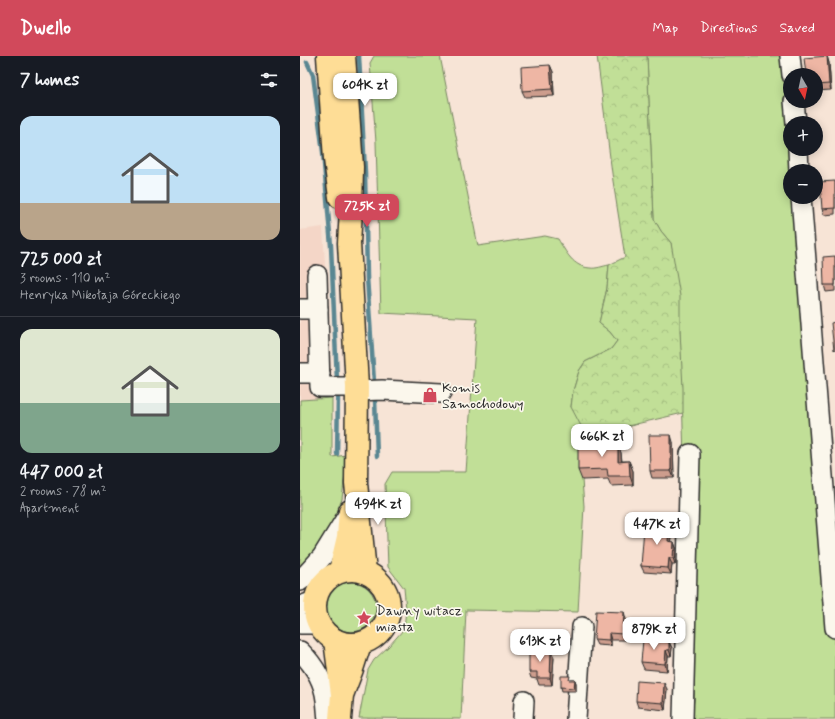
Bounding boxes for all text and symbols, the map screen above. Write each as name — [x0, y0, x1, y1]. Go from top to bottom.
text: Dwello — [20, 16, 71, 41]
text: Map — [652, 19, 678, 37]
text: Directions — [700, 19, 758, 37]
text: Saved — [780, 19, 815, 37]
north arrow — [783, 68, 823, 108]
map controls — [783, 68, 823, 204]
text: 7 homes — [20, 69, 79, 91]
icon: filters — [258, 69, 280, 91]
pin: 604K zł — [328, 73, 402, 107]
text: 604K zł — [342, 77, 388, 94]
button: + — [783, 116, 823, 156]
icon: home — [114, 142, 186, 214]
button: − — [783, 164, 823, 204]
pin: 725K zł — [330, 194, 404, 228]
text: 725K zł — [344, 198, 390, 215]
text: 725 000 zł — [20, 248, 102, 270]
text: 3 rooms · 110 m² — [20, 270, 110, 287]
text: Henryka Mikołaja Góreckiego — [20, 287, 180, 304]
icon: home — [114, 355, 186, 427]
place label: Komis Samochodowy — [442, 379, 523, 413]
shop icon: Komis Samochodowy — [421, 386, 439, 404]
pin: 666K zł — [565, 424, 639, 458]
text: 666K zł — [580, 428, 624, 445]
text: 447 000 zł — [20, 461, 103, 483]
text: 2 rooms · 78 m² — [20, 483, 107, 500]
pin: 494K zł — [341, 492, 415, 526]
text: 494K zł — [354, 496, 402, 513]
text: Apartment — [20, 500, 79, 517]
pin: 447K zł — [620, 512, 694, 546]
text: 447K zł — [634, 516, 680, 533]
place label: Dawny witacz miasta — [376, 602, 462, 636]
place icon: Dawny witacz miasta — [355, 609, 373, 627]
pin: 879K zł — [617, 617, 691, 651]
text: 879K zł — [632, 621, 676, 638]
pin: 613K zł — [503, 629, 577, 663]
text: 613K zł — [519, 633, 561, 650]

